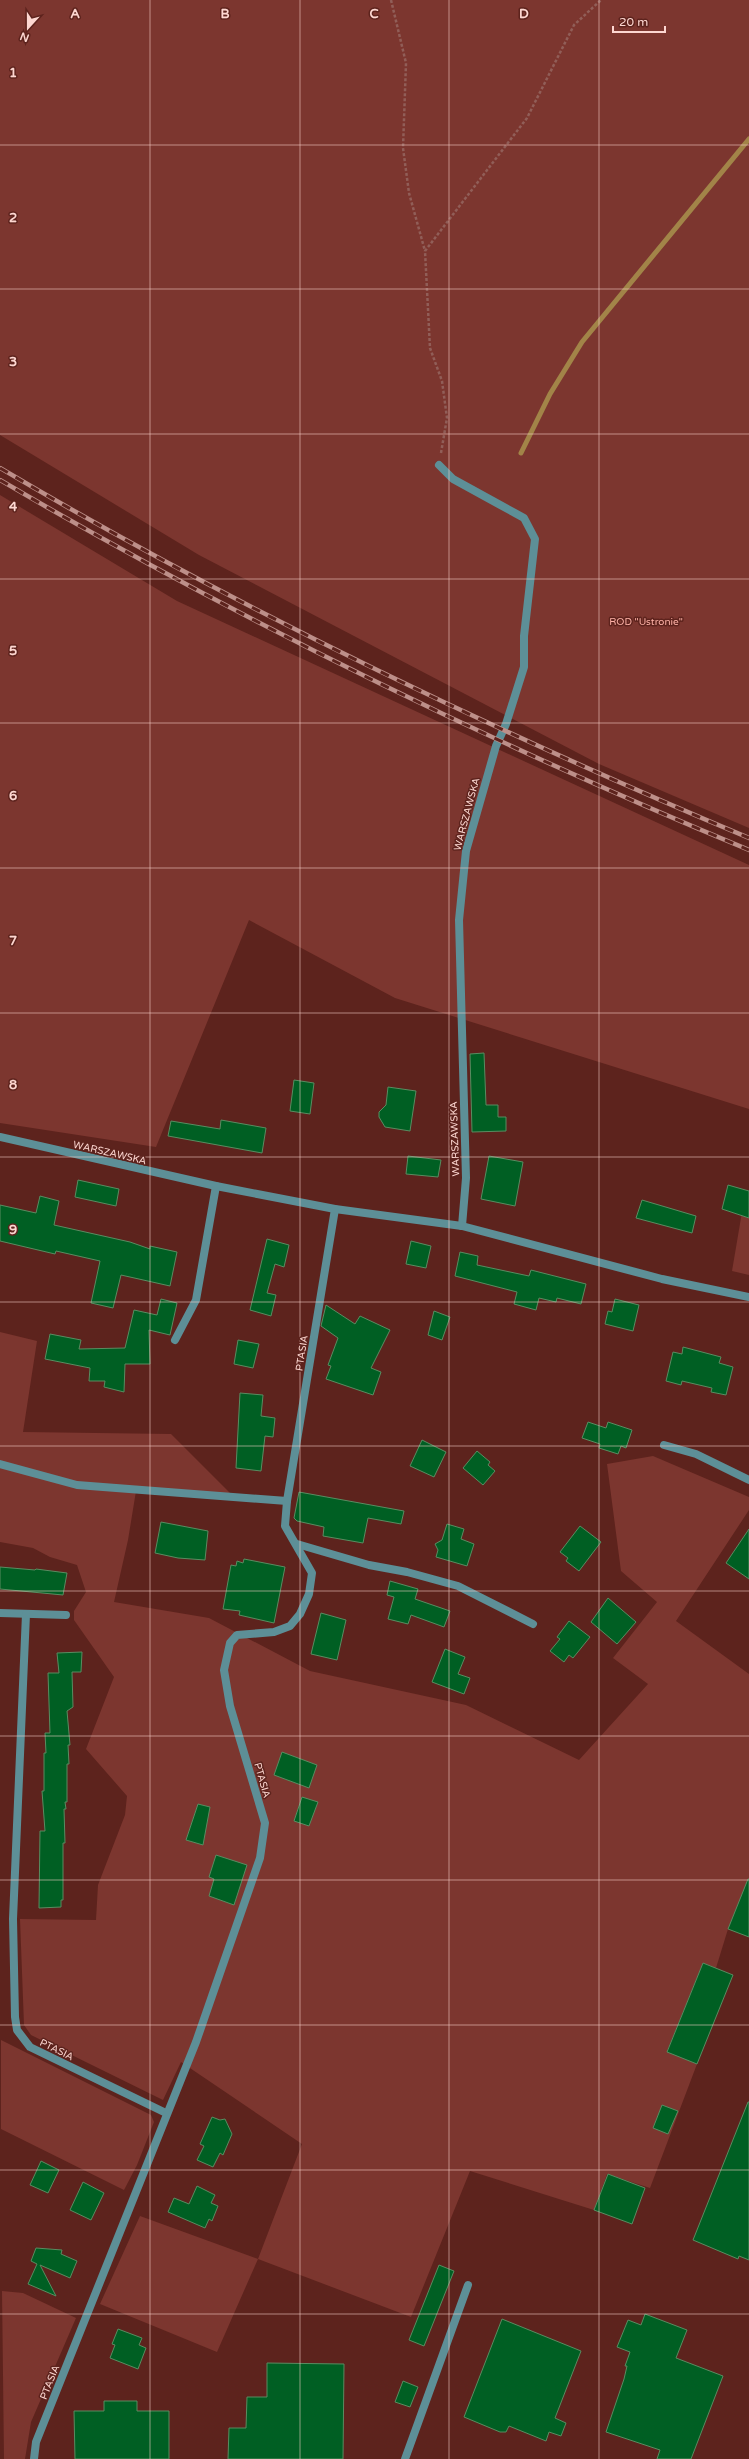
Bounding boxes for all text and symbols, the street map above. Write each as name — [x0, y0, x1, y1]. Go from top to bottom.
text: A — [70, 6, 80, 22]
text: B — [220, 6, 230, 22]
text: C — [369, 6, 379, 22]
text: D — [519, 6, 529, 22]
north arrow — [8, 8, 48, 48]
scale bar — [613, 8, 665, 34]
text: 20 m — [619, 15, 648, 29]
text: N — [18, 29, 31, 45]
text: 1 — [9, 65, 17, 81]
text: 2 — [9, 210, 17, 226]
text: 3 — [9, 354, 17, 370]
text: 4 — [9, 499, 18, 515]
park label: ROD "Ustronie" — [609, 616, 683, 628]
text: 5 — [9, 643, 17, 659]
street label: WARSZAWSKA — [451, 777, 482, 852]
text: 6 — [9, 788, 17, 804]
text: 7 — [9, 933, 17, 949]
text: 8 — [9, 1077, 17, 1093]
street label: WARSZAWSKA — [448, 1101, 462, 1177]
street label: WARSZAWSKA — [72, 1139, 148, 1167]
text: 9 — [9, 1222, 17, 1238]
street label: PTASIA — [293, 1334, 311, 1372]
street label: PTASIA — [251, 1761, 273, 1799]
street label: PTASIA — [38, 2037, 75, 2063]
street label: PTASIA — [38, 2363, 62, 2401]

